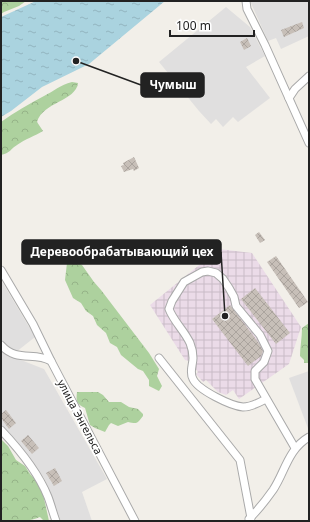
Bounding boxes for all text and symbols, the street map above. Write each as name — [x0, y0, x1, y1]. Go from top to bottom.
scale bar — [170, 12, 254, 38]
text: 100 m — [176, 17, 211, 34]
callout: Чумыш — [141, 73, 204, 97]
text: Чумыш — [149, 76, 197, 93]
callout: Деревообрабатывающий цех — [22, 240, 221, 264]
text: Деревообрабатывающий цех — [31, 243, 213, 260]
street label: улица Энгельса — [54, 377, 106, 457]

